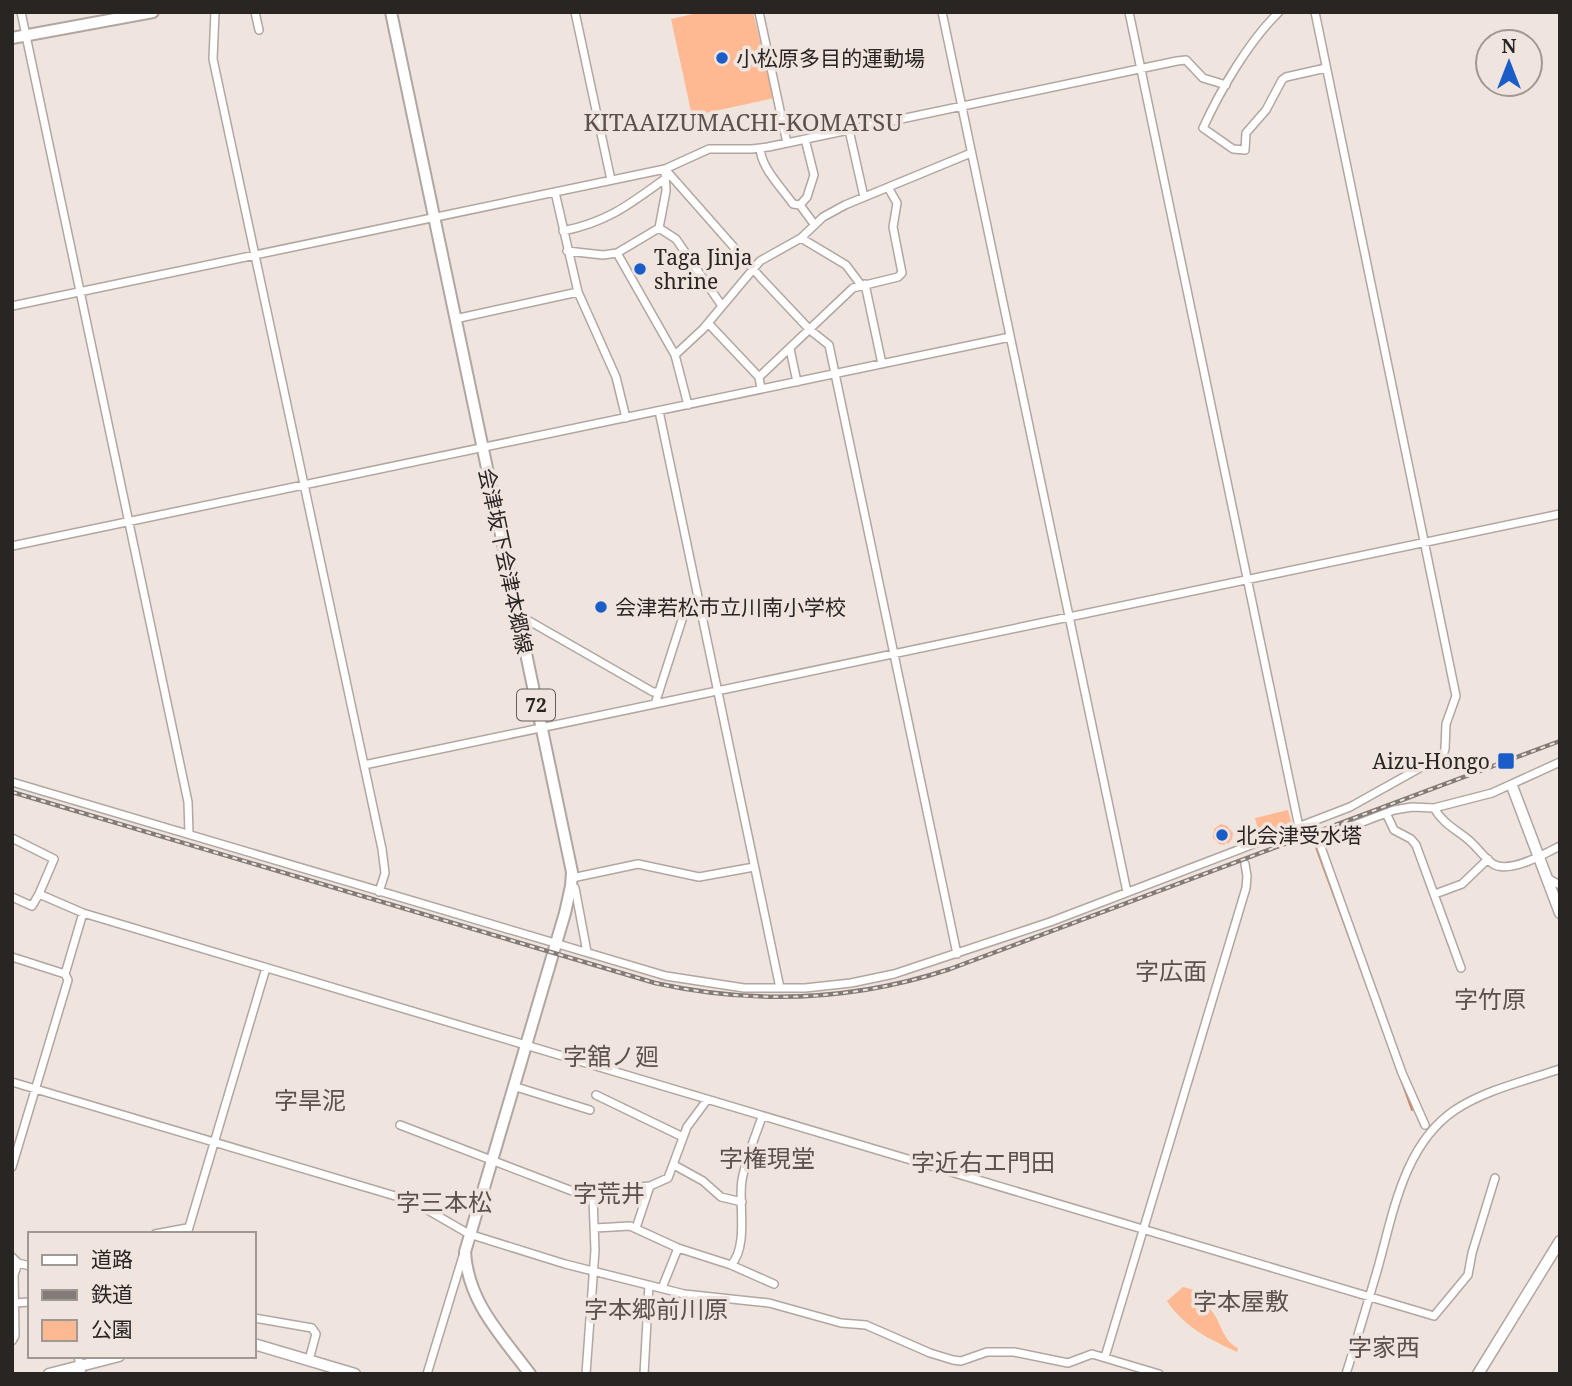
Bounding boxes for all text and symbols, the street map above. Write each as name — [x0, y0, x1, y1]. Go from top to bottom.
north arrow — [1474, 28, 1544, 98]
text: N — [1502, 33, 1517, 59]
place label: 小松原多目的運動場 — [736, 44, 925, 72]
marker: 小松原多目的運動場 — [714, 50, 730, 66]
district label: KITAAIZUMACHI-KOMATSU — [583, 105, 903, 138]
place label: Taga Jinja shrine — [654, 243, 753, 295]
marker: Taga Jinja shrine — [632, 261, 648, 277]
street label: 会津坂下会津本郷線 — [473, 466, 539, 656]
place label: 会津若松市立川南小学校 — [615, 593, 846, 621]
marker: 会津若松市立川南小学校 — [593, 599, 609, 615]
road number: 72 — [517, 690, 555, 720]
place label: Aizu-Hongo — [1372, 747, 1490, 775]
marker: Aizu-Hongo — [1496, 751, 1516, 771]
place label: 北会津受水塔 — [1236, 821, 1362, 849]
marker: 北会津受水塔 — [1214, 827, 1230, 843]
district label: 字広面 — [1135, 954, 1207, 987]
district label: 字竹原 — [1454, 982, 1526, 1015]
district label: 字舘ノ廻 — [563, 1039, 659, 1072]
district label: 字旱泥 — [274, 1083, 346, 1116]
district label: 字権現堂 — [719, 1141, 815, 1174]
district label: 字近右エ門田 — [911, 1145, 1055, 1178]
district label: 字荒井 — [573, 1176, 645, 1209]
district label: 字三本松 — [396, 1185, 492, 1218]
legend — [28, 1232, 256, 1358]
text: 道路 — [91, 1245, 133, 1273]
text: 鉄道 — [91, 1280, 133, 1308]
district label: 字本屋敷 — [1193, 1284, 1289, 1317]
district label: 字本郷前川原 — [584, 1292, 728, 1325]
text: 公園 — [91, 1315, 133, 1343]
district label: 字家西 — [1348, 1330, 1420, 1363]

